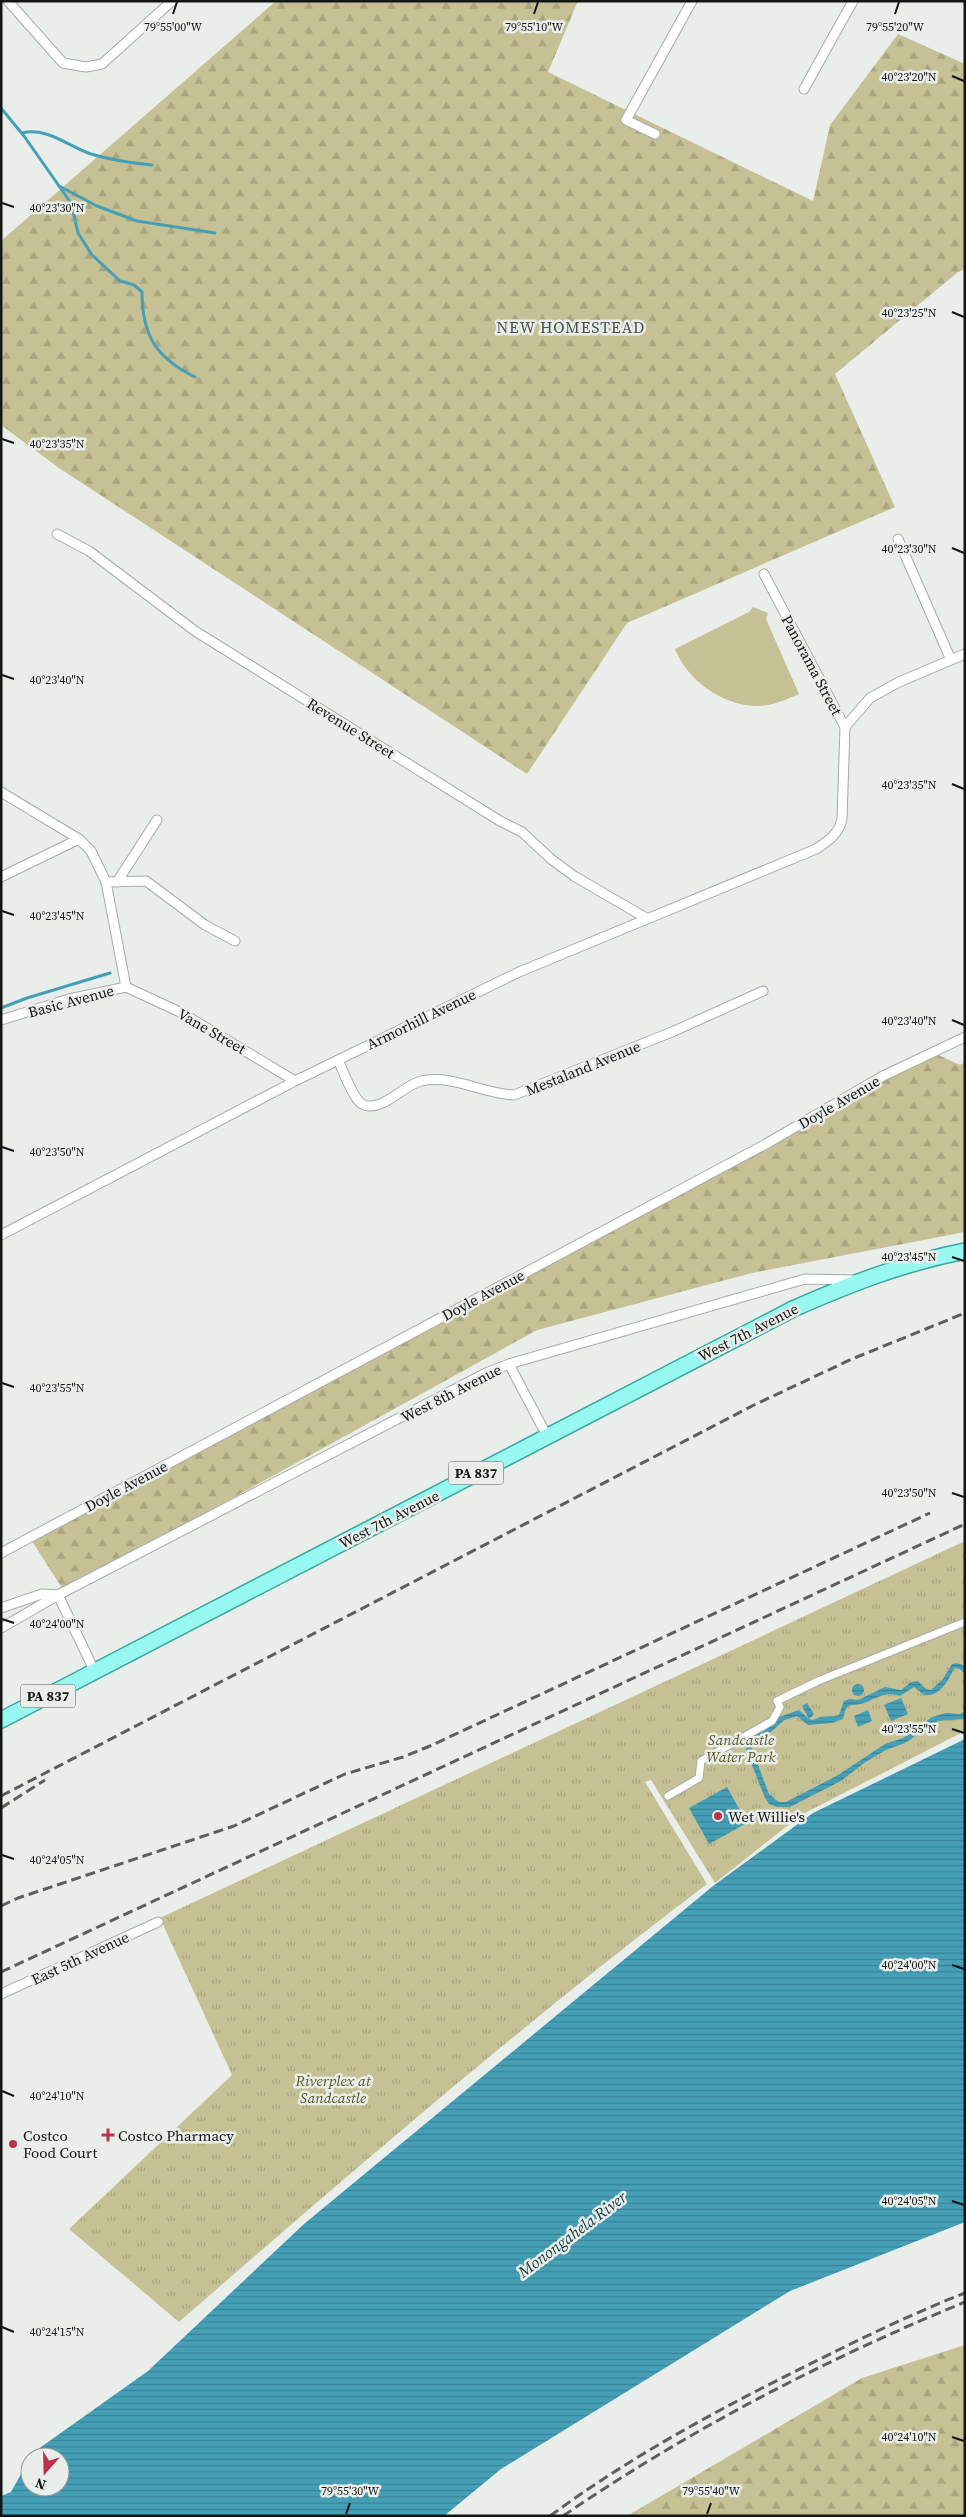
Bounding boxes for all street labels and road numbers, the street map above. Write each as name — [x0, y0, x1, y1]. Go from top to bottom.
street label: Panorama Street — [777, 611, 847, 719]
street label: Revenue Street — [303, 693, 399, 763]
street label: Basic Avenue — [26, 979, 117, 1023]
street label: Armorhill Avenue — [363, 983, 480, 1055]
street label: Vane Street — [174, 1003, 250, 1059]
street label: Mestaland Avenue — [522, 1035, 644, 1101]
street label: Doyle Avenue — [794, 1070, 884, 1134]
street label: Doyle Avenue — [438, 1264, 528, 1326]
street label: West 7th Avenue — [694, 1298, 802, 1366]
street label: West 8th Avenue — [397, 1359, 505, 1427]
street label: Doyle Avenue — [81, 1455, 171, 1517]
road number: PA 837 — [448, 1462, 504, 1485]
street label: West 7th Avenue — [335, 1485, 443, 1553]
road number: PA 837 — [20, 1684, 76, 1708]
street label: East 5th Avenue — [28, 1926, 133, 1990]

